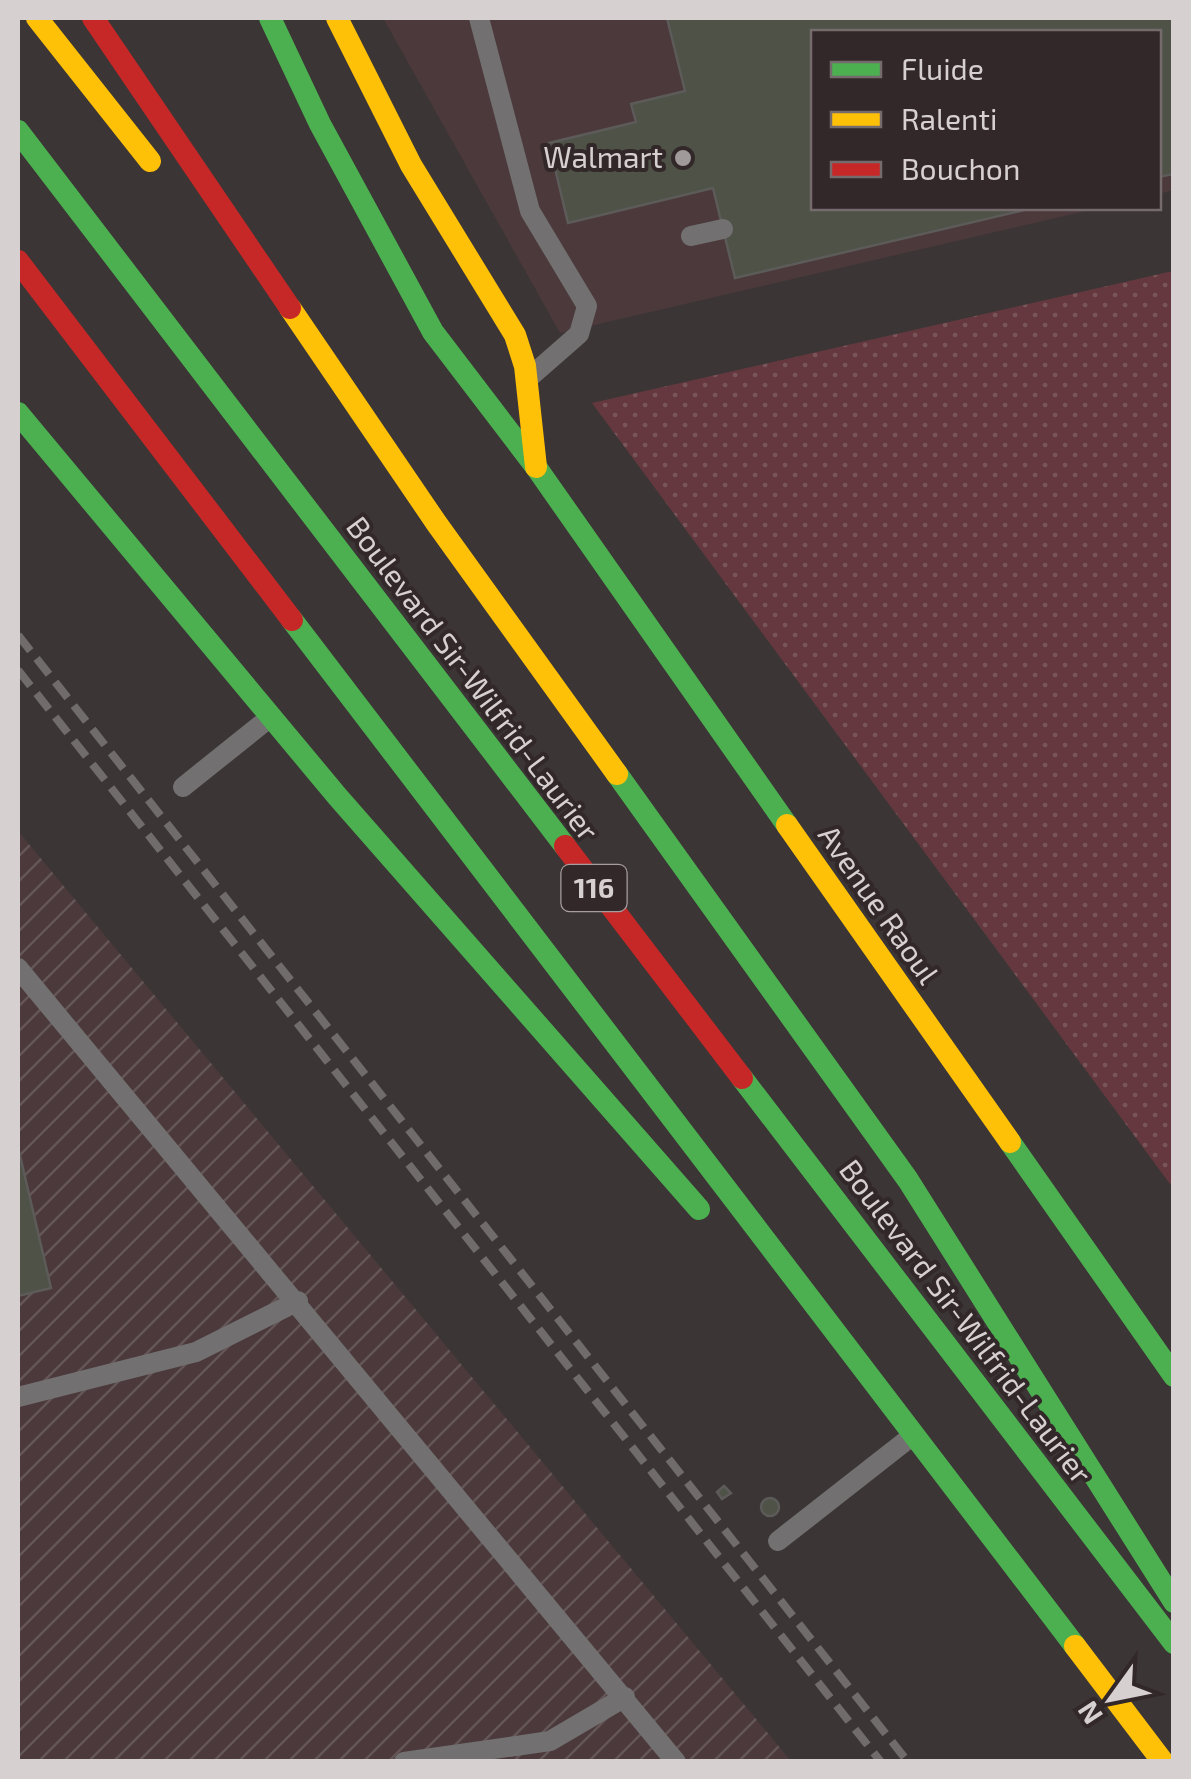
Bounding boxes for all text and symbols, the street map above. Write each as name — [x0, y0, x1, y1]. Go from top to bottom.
legend — [811, 30, 1161, 210]
text: Fluide — [901, 50, 984, 86]
text: Ralenti — [901, 100, 997, 136]
place label: Walmart — [543, 138, 663, 174]
marker: Walmart — [672, 147, 694, 169]
text: Bouchon — [901, 150, 1020, 186]
street label: Boulevard Sir-Wilfrid-Laurier — [340, 509, 607, 847]
street label: Avenue Raoul — [812, 818, 948, 990]
road number: 116 — [562, 865, 626, 911]
street label: Boulevard Sir-Wilfrid-Laurier — [833, 1152, 1100, 1490]
north arrow — [1061, 1649, 1161, 1749]
text: N — [1069, 1695, 1109, 1731]

